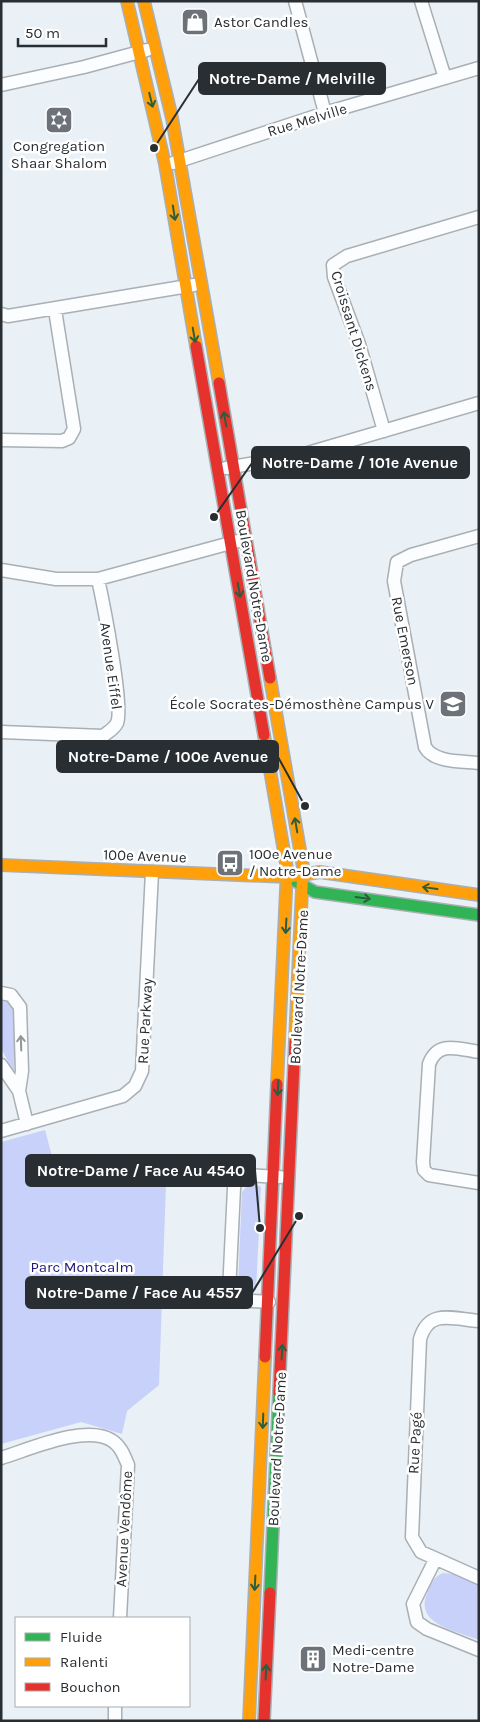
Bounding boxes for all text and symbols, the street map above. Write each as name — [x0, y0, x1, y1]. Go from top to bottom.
shop icon: Astor Candles — [180, 7, 210, 37]
place label: Astor Candles — [214, 13, 309, 31]
scale bar — [18, 15, 105, 47]
text: 50 m — [25, 24, 60, 42]
callout: Notre-Dame / Melville — [199, 63, 385, 94]
text: Notre-Dame / Melville — [209, 69, 375, 88]
one-way arrow — [147, 91, 156, 107]
street label: Rue Melville — [265, 99, 349, 141]
synagogue icon: Congregation Shaar Shalom — [44, 105, 74, 135]
place label: Congregation Shaar Shalom — [11, 137, 107, 172]
one-way arrow — [169, 204, 179, 220]
street label: Croissant Dickens — [327, 269, 381, 393]
one-way arrow — [190, 326, 200, 342]
one-way arrow — [219, 411, 229, 427]
callout: Notre-Dame / 101e Avenue — [252, 447, 469, 478]
text: Notre-Dame / 101e Avenue — [262, 453, 458, 472]
street label: Boulevard Notre-Dame — [232, 508, 276, 664]
one-way arrow — [235, 582, 245, 598]
street label: Rue Emerson — [388, 595, 422, 687]
street label: Avenue Eiffel — [96, 621, 126, 711]
school or university icon: École Socrates-Démosthène Campus V — [438, 689, 468, 719]
place label: École Socrates-Démosthène Campus V — [169, 695, 435, 713]
callout: Notre-Dame / 100e Avenue — [57, 741, 278, 772]
text: Notre-Dame / 100e Avenue — [68, 747, 268, 766]
one-way arrow — [291, 818, 301, 834]
place label: 100e Avenue / Notre-Dame — [249, 845, 341, 880]
street label: 100e Avenue — [103, 846, 187, 866]
bus stop icon: 100e Avenue / Notre-Dame — [215, 848, 245, 878]
one-way arrow — [423, 883, 439, 893]
one-way arrow — [355, 894, 371, 904]
street label: Boulevard Notre-Dame — [286, 909, 312, 1065]
one-way arrow — [282, 918, 291, 934]
street label: Rue Parkway — [134, 978, 156, 1064]
one-way arrow — [16, 1035, 25, 1051]
one-way arrow — [274, 1080, 283, 1096]
callout: Notre-Dame / Face Au 4540 — [26, 1155, 255, 1186]
text: Notre-Dame / Face Au 4540 — [37, 1161, 245, 1180]
park label: Parc Montcalm — [30, 1258, 134, 1276]
callout: Notre-Dame / Face Au 4557 — [26, 1277, 252, 1308]
text: Notre-Dame / Face Au 4557 — [36, 1283, 242, 1302]
one-way arrow — [277, 1345, 286, 1361]
street label: Boulevard Notre-Dame — [264, 1371, 290, 1527]
street label: Rue Pagé — [404, 1411, 426, 1475]
one-way arrow — [258, 1413, 267, 1429]
street label: Avenue Vendôme — [112, 1470, 136, 1588]
one-way arrow — [251, 1575, 260, 1591]
legend — [15, 1617, 190, 1707]
text: Fluide — [60, 1628, 102, 1646]
place label: Medi-centre Notre-Dame — [332, 1641, 414, 1676]
building icon: Medi-centre Notre-Dame — [298, 1644, 328, 1674]
text: Ralenti — [60, 1653, 109, 1671]
one-way arrow — [262, 1664, 271, 1680]
text: Bouchon — [60, 1678, 121, 1696]

